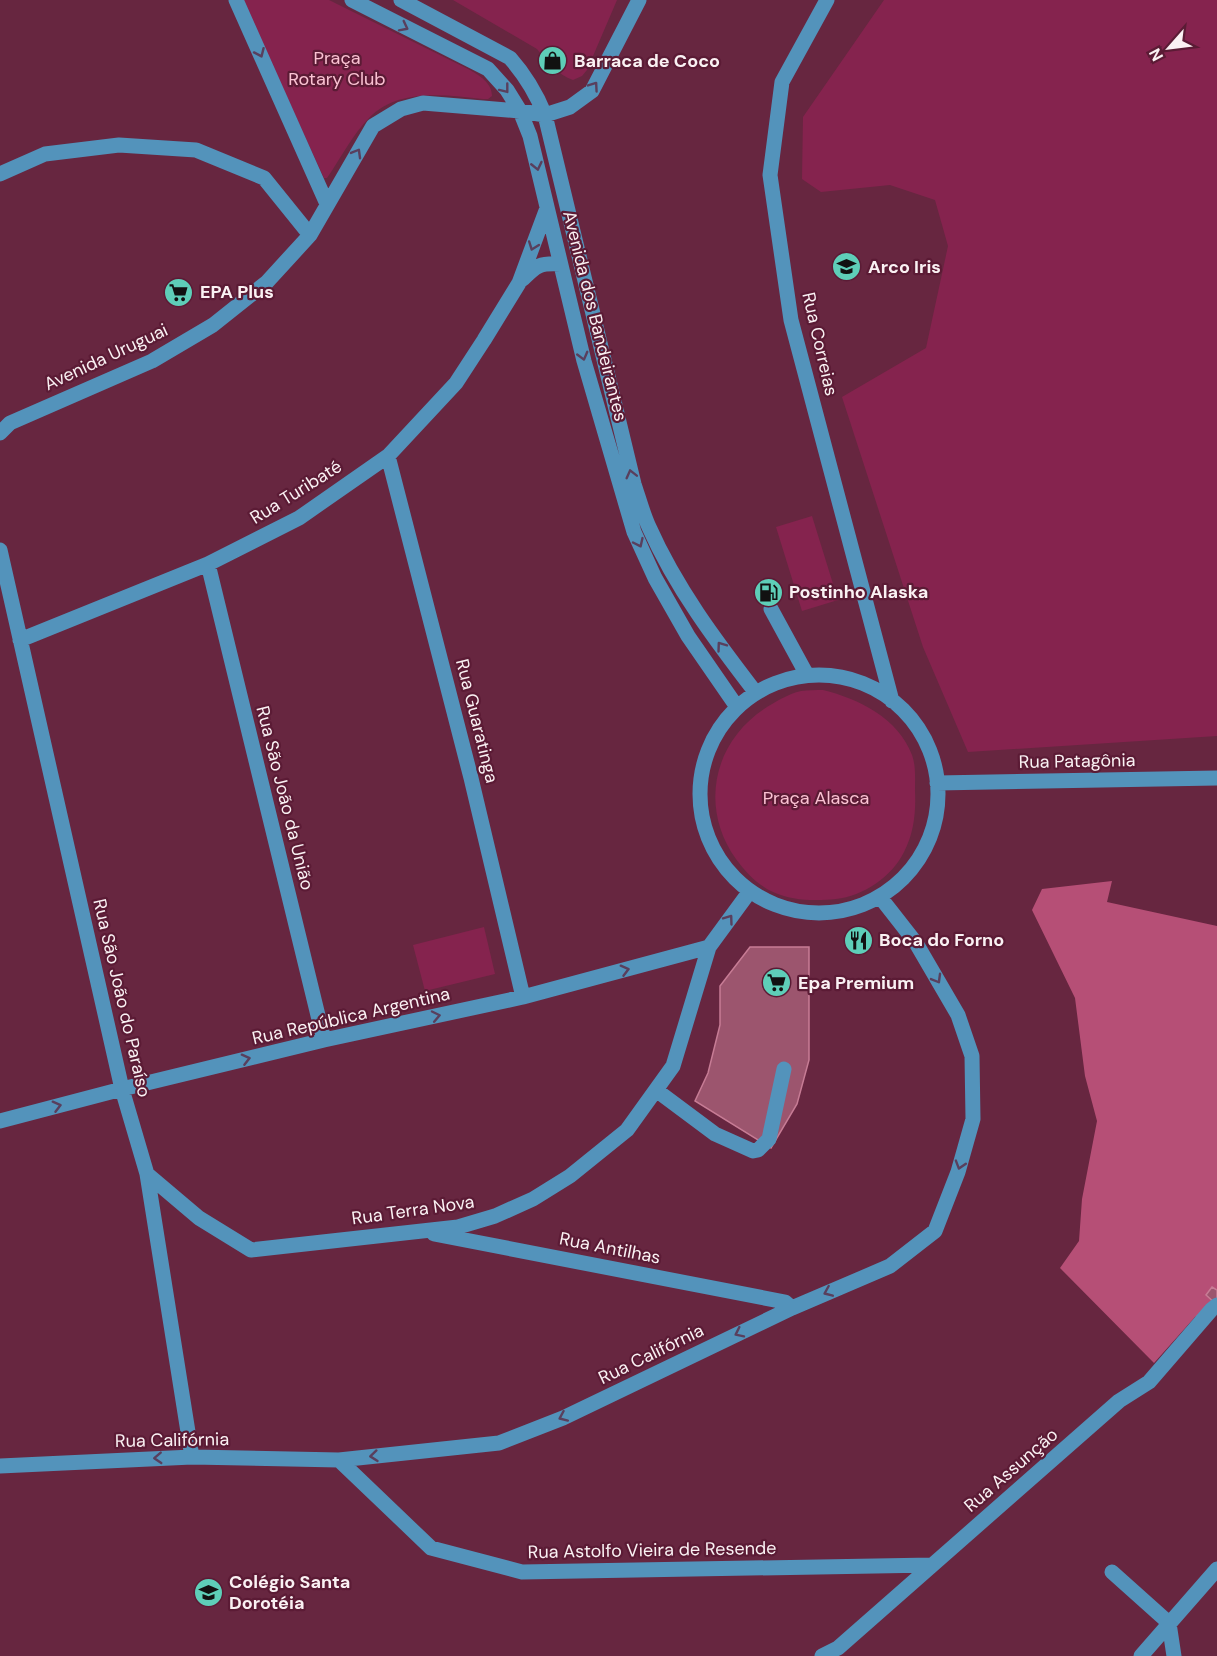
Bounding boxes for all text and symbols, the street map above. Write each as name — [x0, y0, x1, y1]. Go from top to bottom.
north arrow — [1139, 18, 1199, 78]
one-way arrow — [398, 19, 409, 31]
shop icon: Barraca de Coco — [537, 45, 569, 77]
text: N — [1144, 45, 1168, 65]
park label: Praça Rotary Club — [288, 46, 386, 91]
one-way arrow — [252, 47, 264, 58]
place label: Barraca de Coco — [574, 49, 720, 73]
one-way arrow — [586, 81, 597, 92]
one-way arrow — [497, 82, 508, 93]
one-way arrow — [350, 149, 361, 160]
one-way arrow — [530, 161, 543, 171]
street label: Avenida dos Bandeirantes — [557, 208, 633, 424]
one-way arrow — [528, 240, 540, 251]
school or university icon: Arco Iris — [831, 251, 863, 283]
place label: Arco Iris — [868, 255, 941, 279]
supermarket icon: EPA Plus — [163, 276, 195, 308]
place label: EPA Plus — [200, 280, 274, 304]
street label: Rua Correias — [796, 290, 844, 398]
street label: Avenida Uruguai — [40, 318, 172, 396]
one-way arrow — [576, 350, 588, 361]
street label: Rua Turibaté — [246, 454, 346, 530]
one-way arrow — [626, 469, 639, 479]
one-way arrow — [632, 536, 644, 547]
fuel station icon: Postinho Alaska — [752, 576, 784, 608]
place label: Postinho Alaska — [789, 580, 928, 604]
one-way arrow — [717, 641, 728, 652]
street label: Rua Guaratinga — [450, 656, 504, 786]
street label: Rua São João da União — [250, 703, 320, 893]
street label: Rua Patagônia — [1018, 748, 1136, 774]
park label: Praça Alasca — [763, 786, 869, 810]
street label: Rua São João do Paraíso — [87, 896, 157, 1100]
one-way arrow — [722, 915, 733, 926]
restaurant icon: Boca do Forno — [842, 924, 874, 956]
place label: Boca do Forno — [879, 928, 1004, 952]
one-way arrow — [620, 964, 630, 977]
supermarket icon: Epa Premium — [761, 967, 793, 999]
place label: Epa Premium — [798, 971, 914, 995]
one-way arrow — [930, 973, 941, 984]
street label: Rua República Argentina — [250, 982, 452, 1050]
one-way arrow — [431, 1010, 441, 1023]
one-way arrow — [241, 1054, 251, 1067]
one-way arrow — [51, 1101, 61, 1113]
one-way arrow — [955, 1159, 967, 1170]
street label: Rua Terra Nova — [350, 1190, 476, 1230]
street label: Rua Antilhas — [557, 1226, 663, 1270]
one-way arrow — [823, 1285, 834, 1297]
street label: Rua Califórnia — [594, 1318, 708, 1390]
one-way arrow — [735, 1326, 746, 1338]
one-way arrow — [559, 1410, 570, 1422]
street label: Rua Assunção — [959, 1423, 1063, 1517]
street label: Rua Califórnia — [115, 1427, 229, 1453]
one-way arrow — [369, 1449, 378, 1462]
one-way arrow — [154, 1452, 163, 1465]
street label: Rua Astolfo Vieira de Resende — [527, 1536, 777, 1564]
place label: Colégio Santa Dorotéia — [229, 1570, 350, 1615]
school or university icon: Colégio Santa Dorotéia — [192, 1576, 224, 1608]

